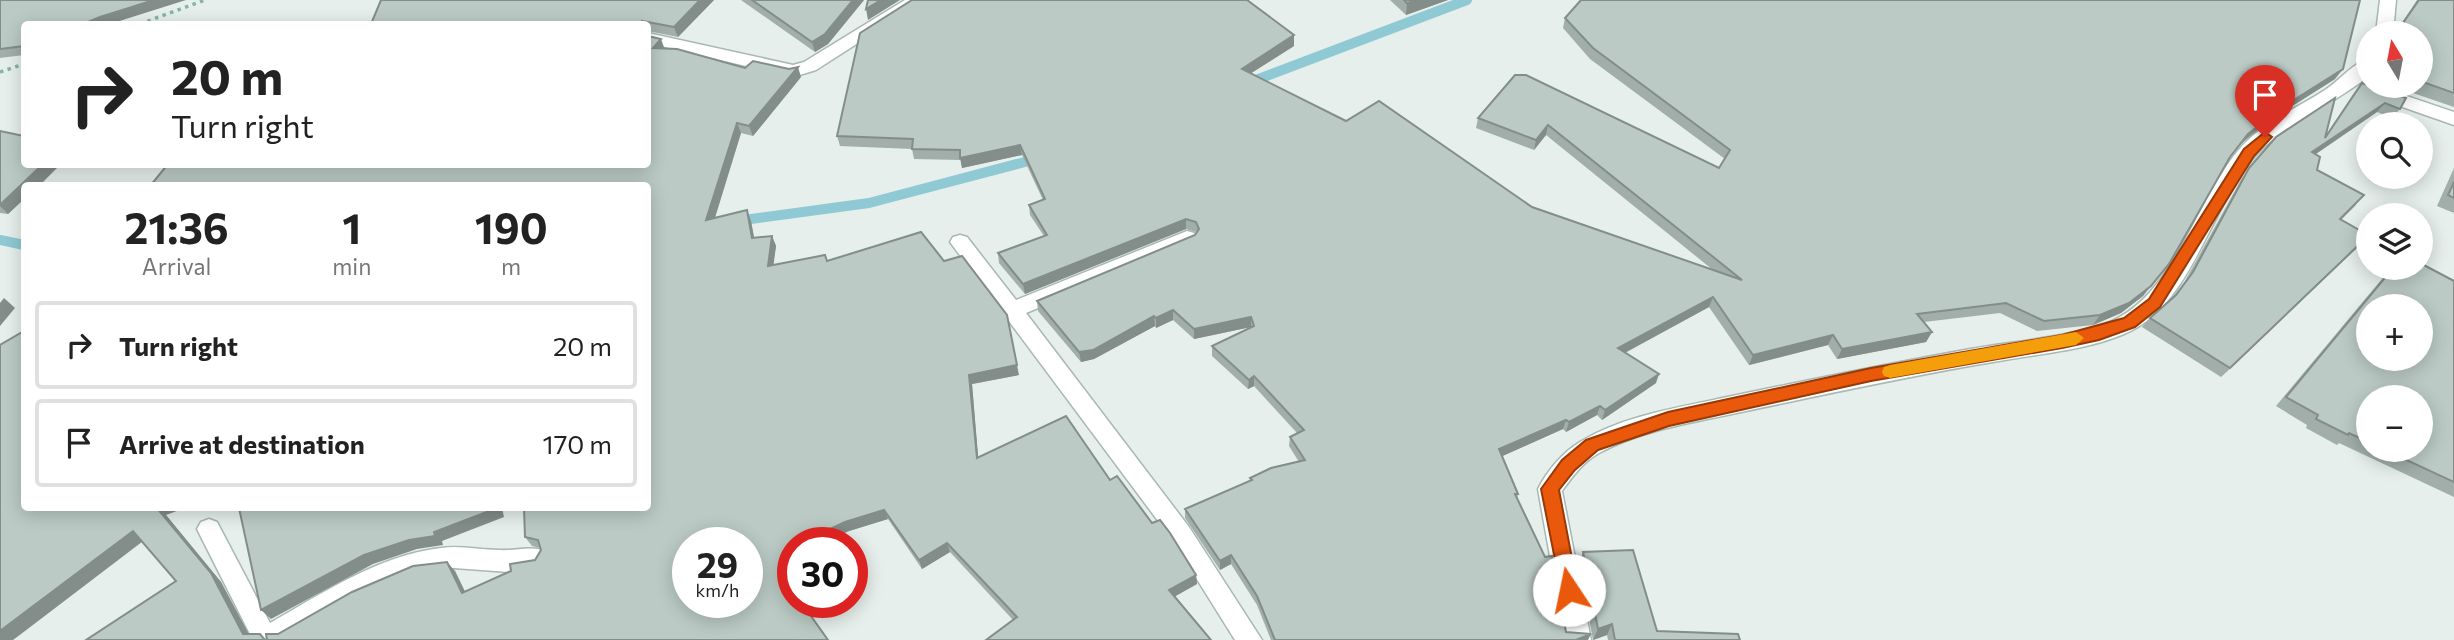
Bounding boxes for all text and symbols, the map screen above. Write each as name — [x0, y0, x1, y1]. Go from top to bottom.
north arrow — [2356, 21, 2432, 98]
map controls — [2356, 21, 2433, 462]
text: 20 m — [171, 45, 283, 105]
icon: right — [56, 49, 147, 140]
pin — [2235, 65, 2295, 137]
icon: arrive — [2246, 76, 2284, 114]
text: Turn right — [171, 105, 314, 145]
button: search — [2356, 112, 2433, 189]
text: 21:36 — [124, 201, 229, 253]
text: 1 — [342, 201, 361, 253]
text: 190 — [475, 201, 548, 253]
button: layers — [2356, 203, 2433, 280]
text: Arrival — [142, 252, 211, 280]
text: min — [332, 252, 371, 280]
text: m — [501, 252, 521, 280]
button: + — [2356, 294, 2433, 371]
icon: right — [60, 326, 98, 364]
text: Turn right — [119, 330, 238, 361]
text: 20 m — [553, 330, 612, 361]
button: − — [2356, 385, 2433, 462]
icon: arrive — [60, 424, 98, 462]
text: Arrive at destination — [119, 428, 365, 459]
text: 170 m — [543, 428, 612, 459]
speed limit sign: 30 — [777, 527, 868, 618]
text: 29 — [697, 542, 738, 585]
position arrow — [1532, 553, 1606, 627]
text: km/h — [696, 579, 739, 601]

